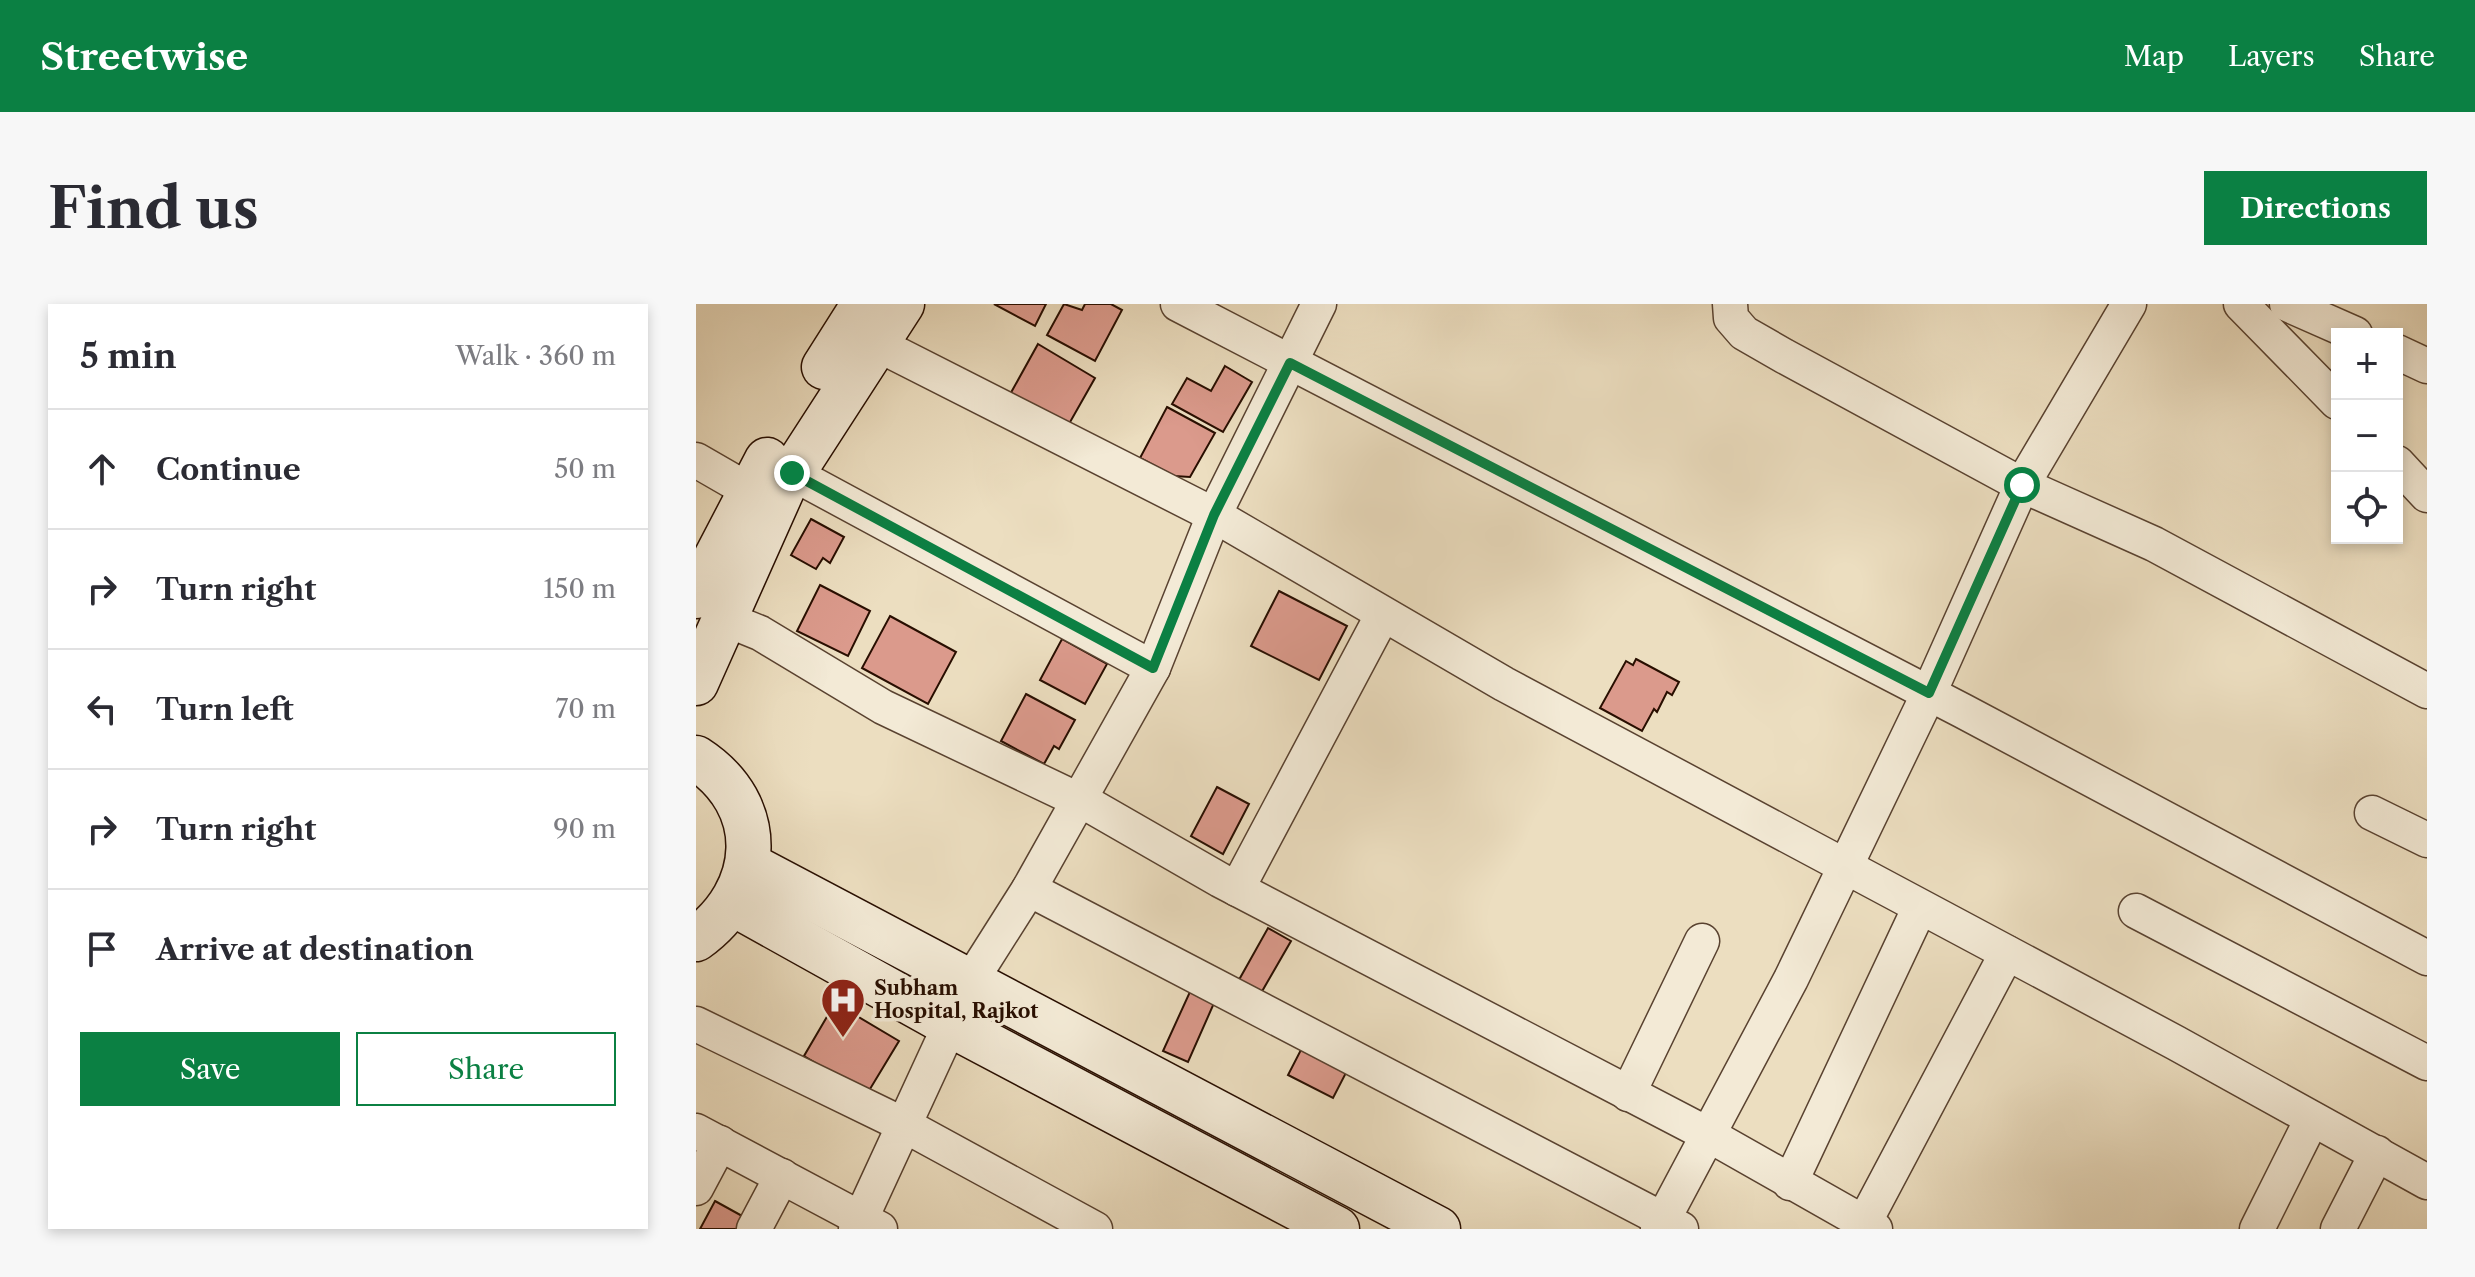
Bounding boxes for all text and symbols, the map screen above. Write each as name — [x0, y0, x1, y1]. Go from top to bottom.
text: Streetwise — [40, 33, 248, 80]
text: Map — [2124, 39, 2184, 73]
text: Layers — [2228, 39, 2315, 73]
text: Share — [2359, 39, 2435, 73]
button: Directions — [2204, 171, 2427, 245]
text: Find us — [48, 174, 259, 243]
map controls — [2331, 328, 2403, 544]
button: + — [2331, 328, 2403, 400]
text: 5 min — [80, 335, 177, 377]
text: Walk · 360 m — [456, 340, 616, 372]
button: − — [2331, 400, 2403, 472]
icon: ahead — [80, 447, 124, 491]
text: Continue — [156, 451, 301, 488]
text: 50 m — [554, 453, 616, 485]
route end — [774, 455, 810, 491]
route start — [2004, 467, 2040, 503]
button: locate — [2331, 472, 2403, 544]
icon: right — [80, 567, 124, 611]
text: Turn right — [156, 571, 316, 608]
text: 150 m — [543, 573, 616, 605]
icon: left — [80, 687, 124, 731]
text: Turn left — [156, 691, 293, 728]
text: 70 m — [556, 693, 616, 725]
icon: right — [80, 807, 124, 851]
text: Turn right — [156, 811, 316, 848]
text: 90 m — [553, 813, 616, 845]
icon: arrive — [80, 927, 124, 971]
text: Arrive at destination — [156, 931, 474, 968]
hospital icon: Subham Hospital, Rajkot — [819, 976, 867, 1039]
place label: Subham Hospital, Rajkot — [874, 976, 1038, 1023]
button: Save — [80, 1032, 340, 1106]
button: Share — [356, 1032, 616, 1106]

